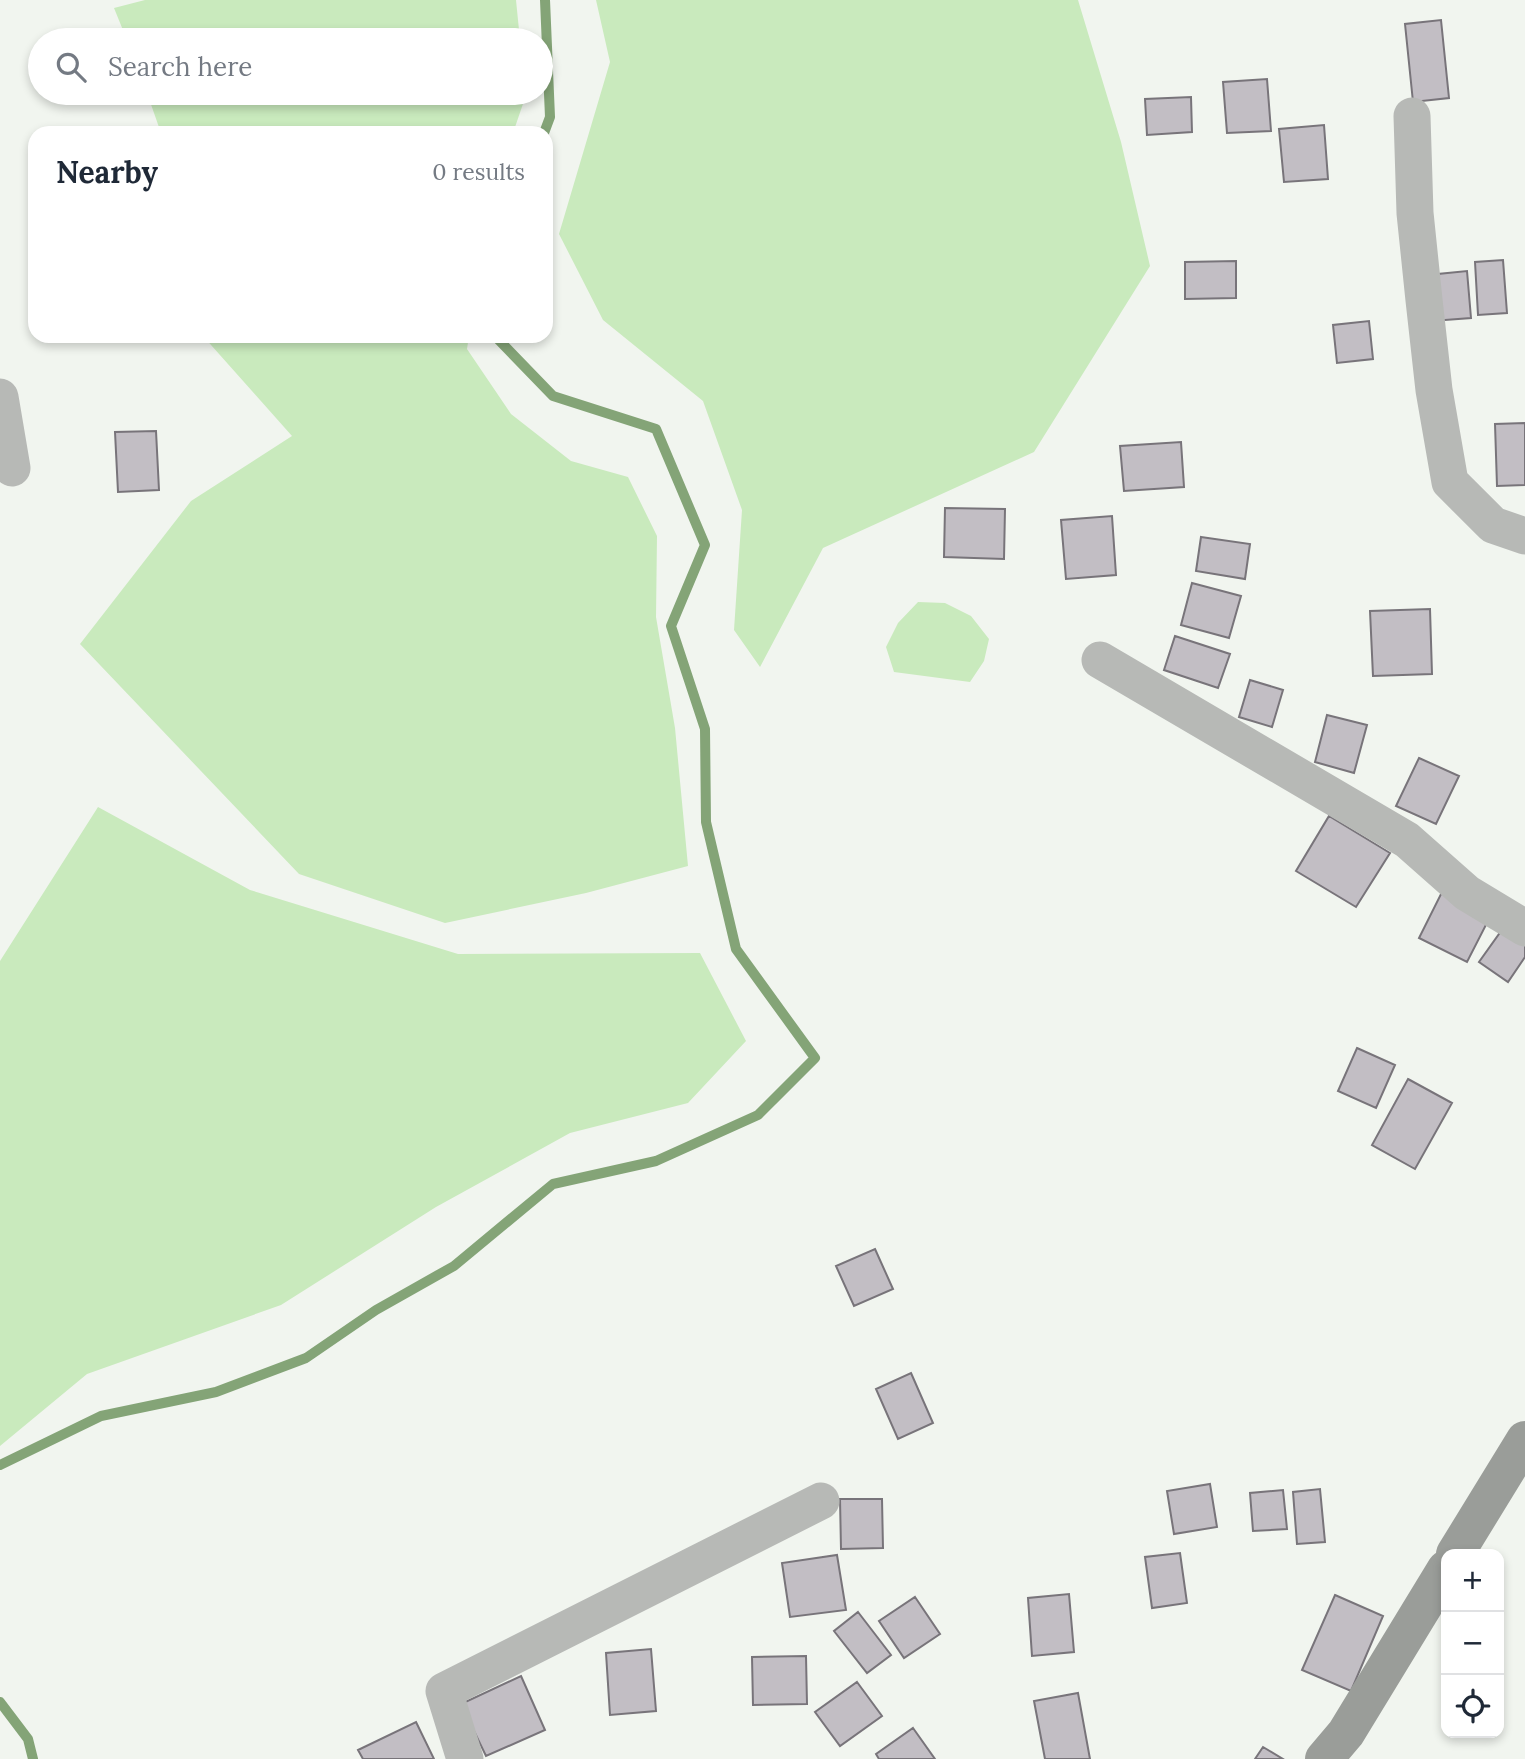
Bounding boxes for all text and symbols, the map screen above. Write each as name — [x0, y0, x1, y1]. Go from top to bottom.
search box — [28, 28, 553, 105]
icon: search — [52, 48, 90, 86]
text: Search here — [108, 50, 252, 83]
text: Nearby — [56, 153, 158, 191]
text: 0 results — [432, 157, 525, 186]
map controls — [1441, 1549, 1504, 1738]
button: + — [1441, 1549, 1504, 1612]
button: − — [1441, 1612, 1504, 1675]
button: locate — [1441, 1675, 1504, 1738]

